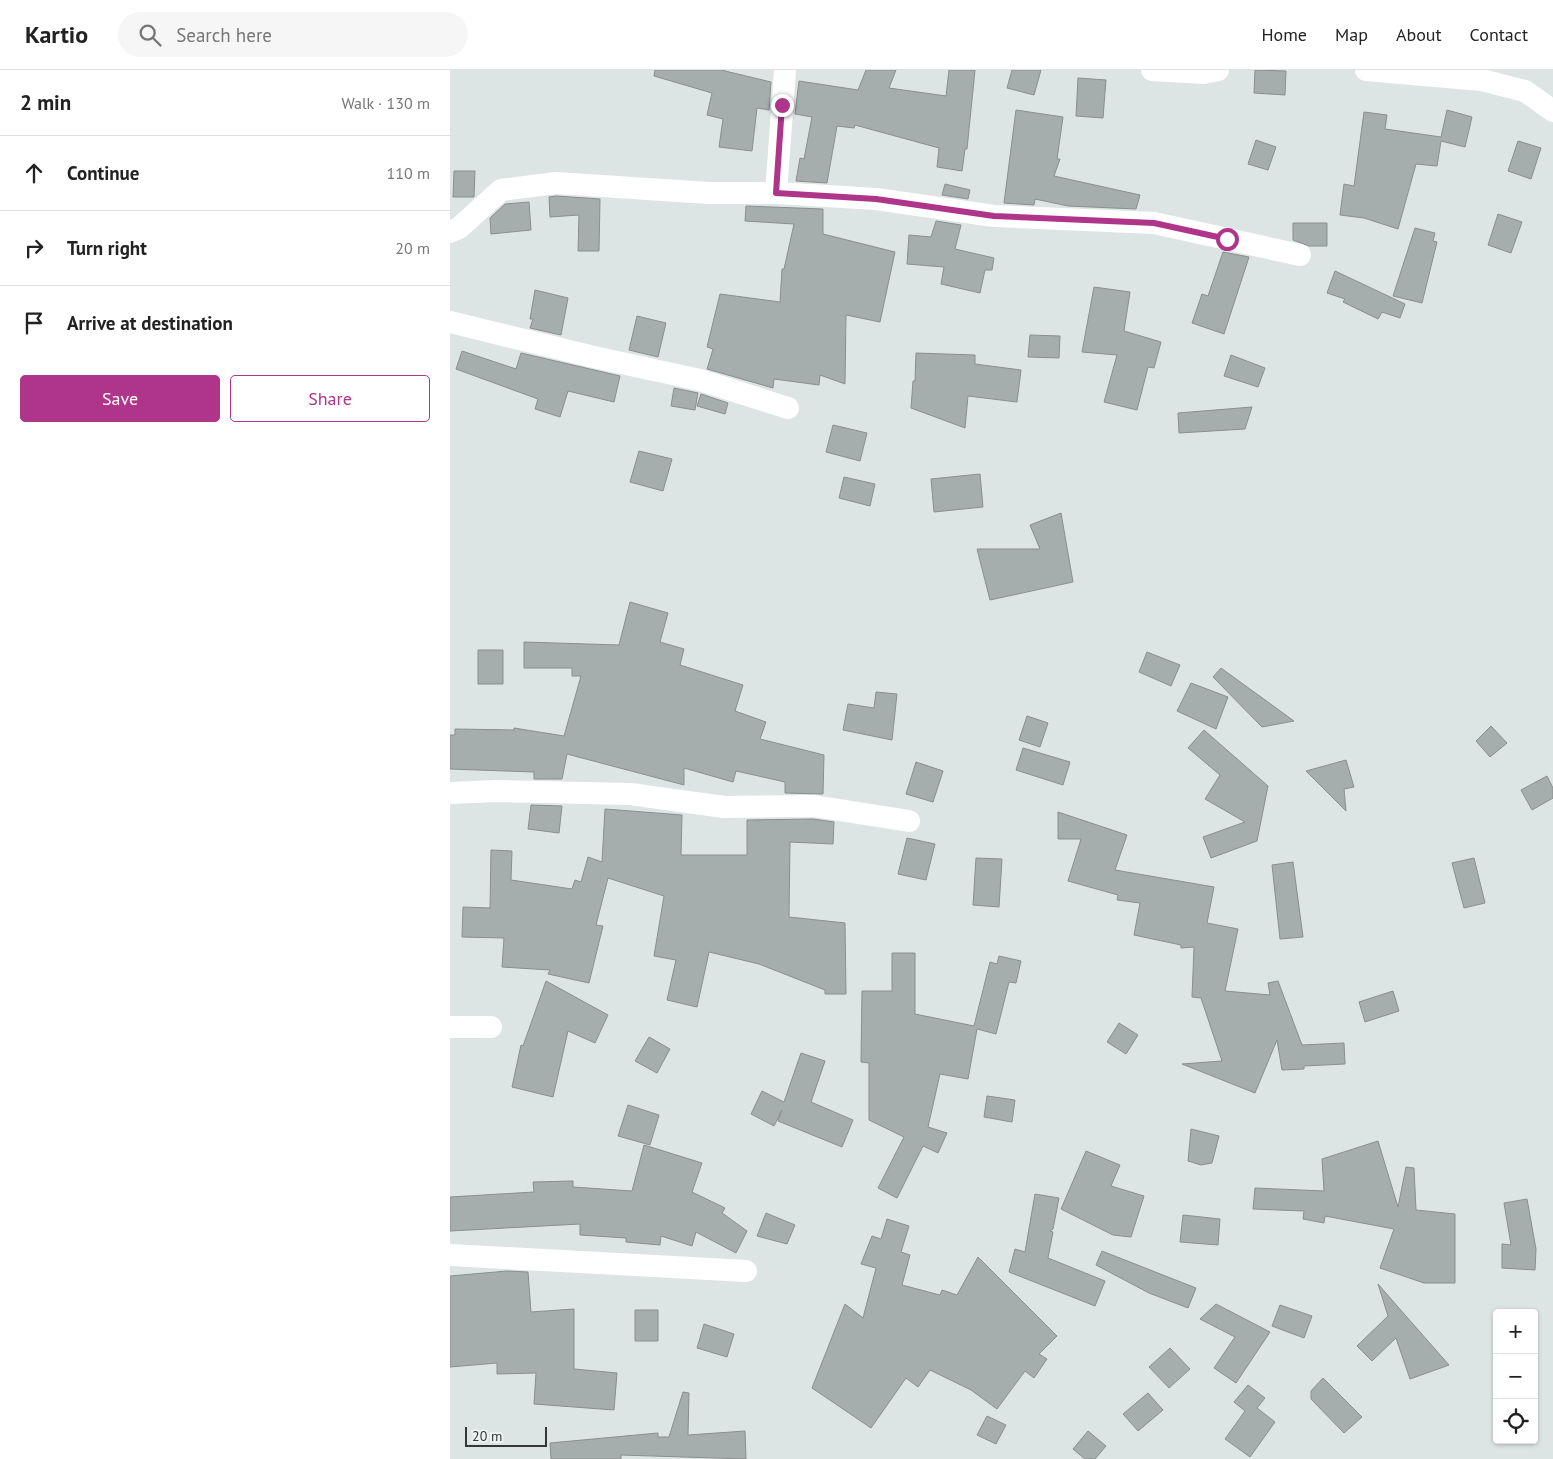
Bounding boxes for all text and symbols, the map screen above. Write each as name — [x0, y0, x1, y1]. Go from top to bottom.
search box — [118, 12, 468, 57]
text: Kartio — [25, 19, 88, 50]
icon: search — [136, 21, 164, 49]
text: Search here — [176, 23, 272, 47]
text: Home — [1261, 23, 1307, 46]
text: Map — [1335, 23, 1368, 46]
text: About — [1396, 23, 1442, 46]
text: Contact — [1470, 23, 1528, 46]
text: 2 min — [20, 89, 71, 116]
text: Walk · 130 m — [341, 93, 430, 113]
route end — [771, 94, 794, 117]
icon: ahead — [20, 159, 48, 187]
text: Continue — [67, 161, 139, 185]
text: 110 m — [387, 163, 430, 183]
route start — [1216, 228, 1239, 251]
icon: right — [20, 234, 48, 262]
text: Turn right — [67, 236, 147, 260]
text: 20 m — [395, 238, 430, 258]
icon: arrive — [20, 309, 48, 337]
text: Arrive at destination — [67, 311, 233, 335]
button: Save — [20, 375, 220, 422]
button: Share — [230, 375, 430, 422]
map controls — [1493, 1309, 1538, 1444]
button: + — [1493, 1309, 1538, 1354]
button: − — [1493, 1354, 1538, 1399]
button: locate — [1493, 1399, 1538, 1444]
scale bar — [465, 1424, 548, 1447]
text: 20 m — [472, 1427, 502, 1445]

